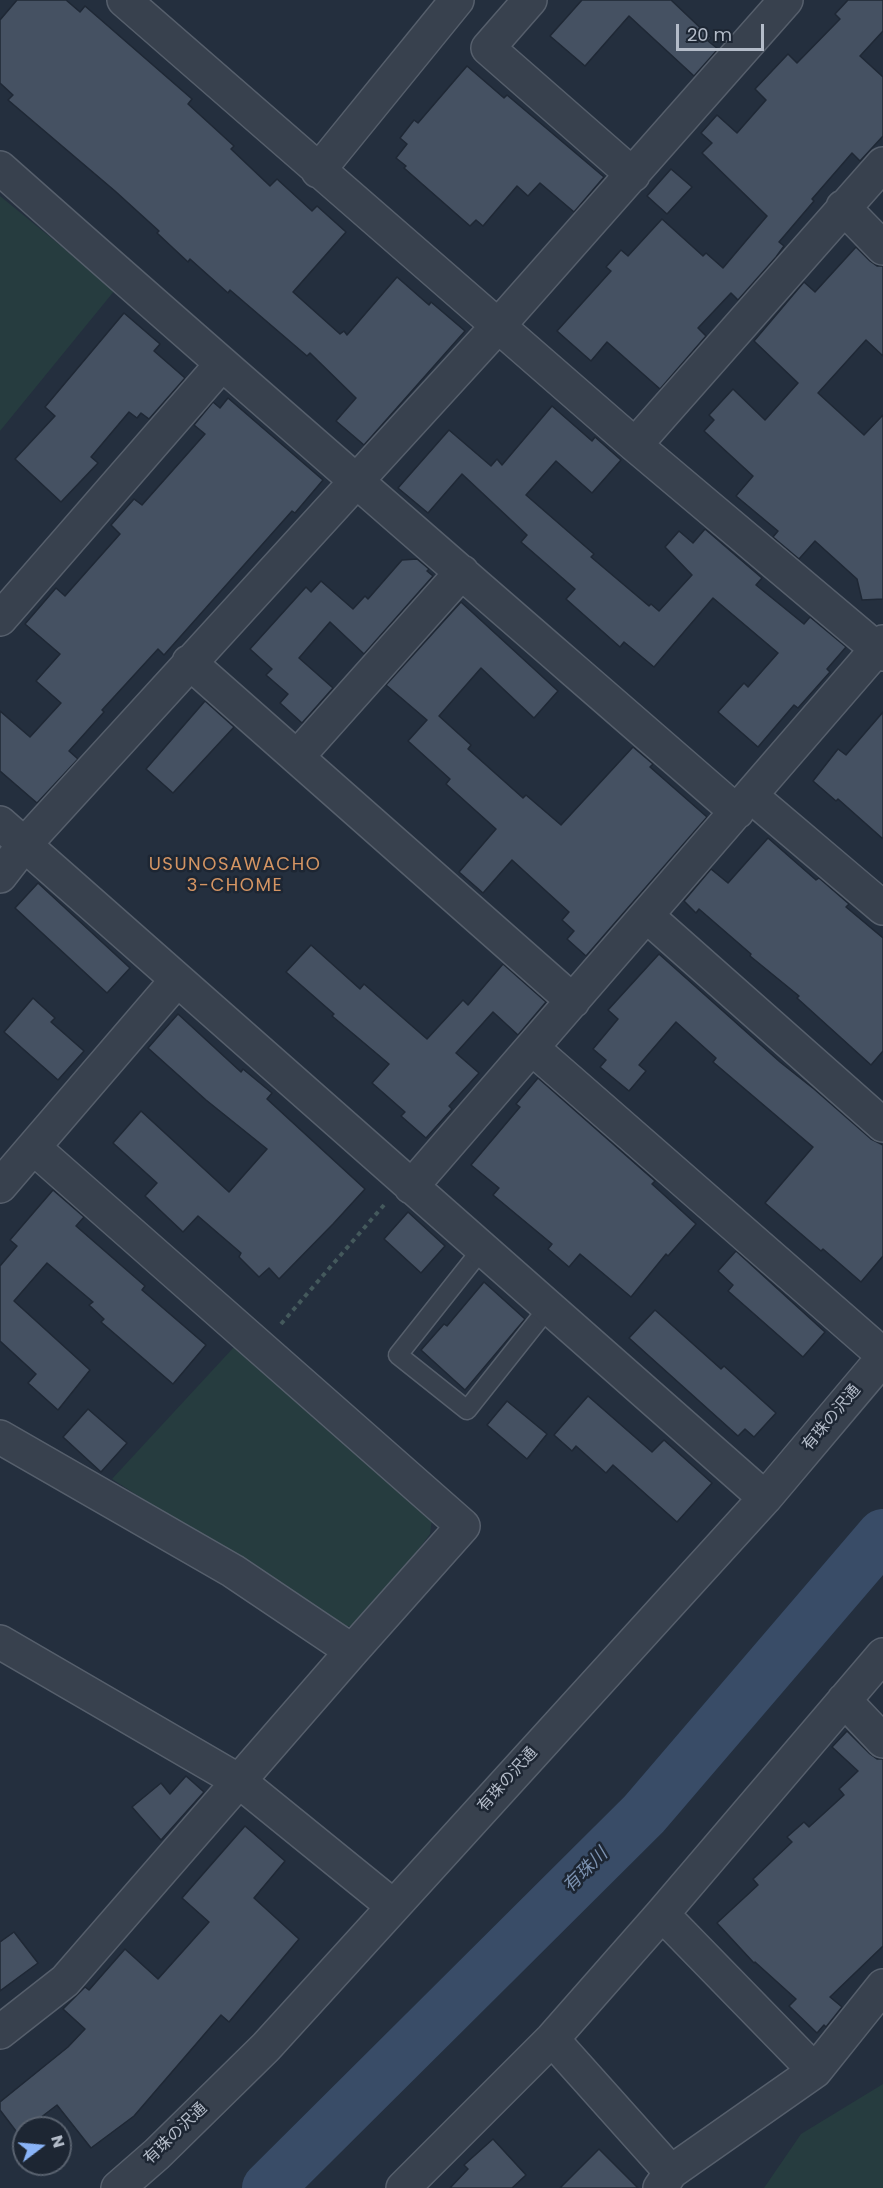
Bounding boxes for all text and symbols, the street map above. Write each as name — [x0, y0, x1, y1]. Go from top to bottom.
scale bar — [679, 12, 768, 50]
text: 20 m — [687, 22, 732, 47]
district label: USUNOSAWACHO 3-CHOME — [149, 854, 321, 896]
street label: 有珠の沢通 — [799, 1381, 865, 1455]
street label: 有珠の沢通 — [474, 1744, 542, 1816]
water label: 有珠川 — [559, 1844, 613, 1898]
street label: 有珠の沢通 — [141, 2099, 211, 2169]
north arrow — [12, 2116, 72, 2176]
text: N — [45, 2132, 71, 2150]

